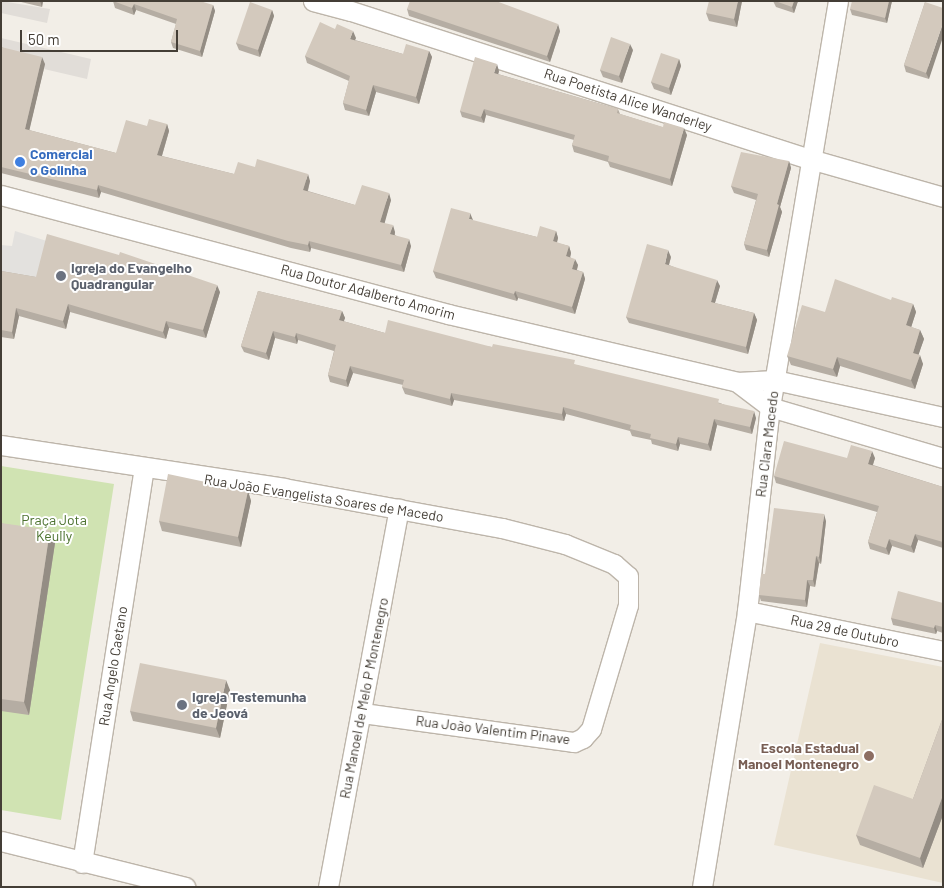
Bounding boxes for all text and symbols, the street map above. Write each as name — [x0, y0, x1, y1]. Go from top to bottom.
scale bar — [22, 20, 180, 52]
text: 50 m — [28, 30, 60, 48]
street label: Rua Poetista Alice Wanderley — [542, 65, 714, 135]
place label: Comercial o Golinha — [30, 146, 93, 178]
marker: Comercial o Golinha — [14, 156, 26, 168]
place label: Igreja do Evangelho Quadrangular — [71, 260, 192, 292]
street label: Rua Doutor Adalberto Amorim — [279, 261, 457, 323]
marker: Igreja do Evangelho Quadrangular — [55, 270, 67, 282]
street label: Rua Clara Macedo — [752, 390, 782, 498]
street label: Rua João Evangelista Soares de Macedo — [203, 471, 445, 525]
park label: Praça Jota Keully — [21, 512, 87, 544]
street label: Rua Manoel de Melo P Montenegro — [336, 596, 392, 800]
street label: Rua Angelo Caetano — [95, 605, 131, 727]
street label: Rua 29 de Outubro — [789, 611, 901, 651]
place label: Igreja Testemunha de Jeová — [192, 689, 306, 722]
marker: Igreja Testemunha de Jeová — [176, 699, 188, 711]
street label: Rua João Valentim Pinave — [415, 712, 571, 748]
place label: Escola Estadual Manoel Montenegro — [738, 740, 859, 772]
marker: Escola Estadual Manoel Montenegro — [863, 750, 875, 762]

